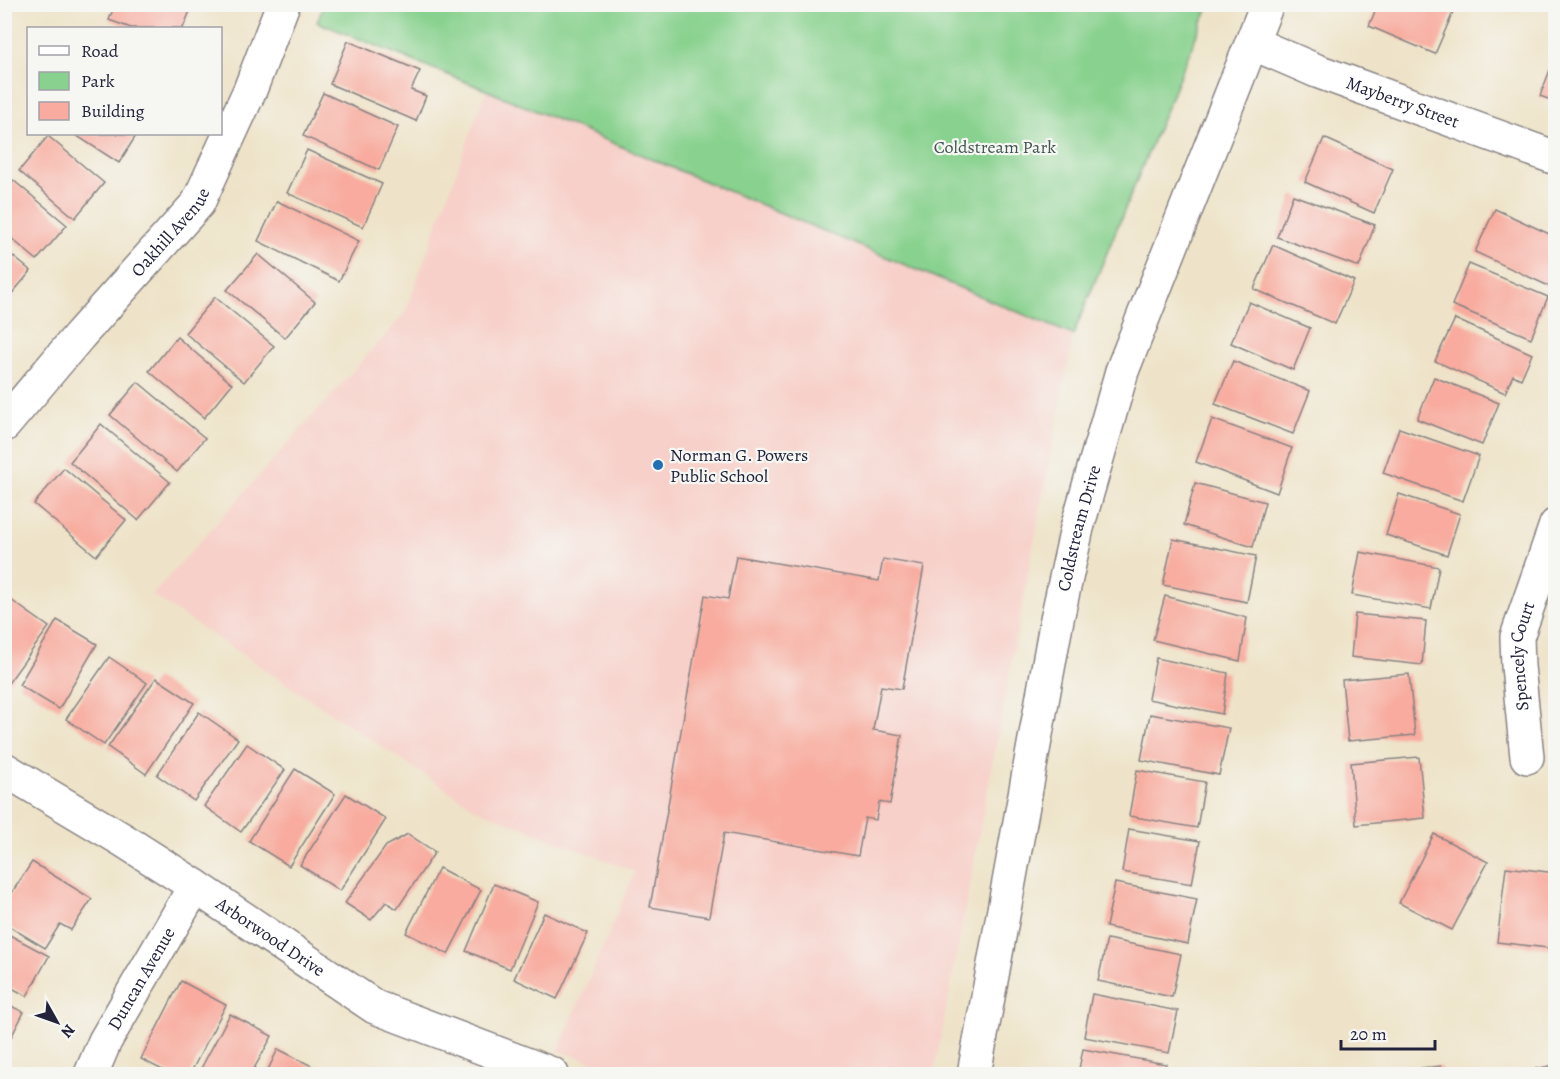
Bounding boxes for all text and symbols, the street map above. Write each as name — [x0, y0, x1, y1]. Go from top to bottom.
legend — [27, 27, 222, 135]
text: Road — [81, 39, 119, 63]
text: Park — [81, 69, 115, 93]
street label: Mayberry Street — [1343, 71, 1463, 134]
text: Building — [81, 99, 145, 123]
park label: Coldstream Park — [934, 135, 1056, 159]
street label: Oakhill Avenue — [126, 184, 215, 282]
place label: Norman G. Powers Public School — [670, 443, 808, 488]
marker: Norman G. Powers Public School — [651, 458, 665, 472]
street label: Coldstream Drive — [1051, 462, 1106, 593]
street label: Spencely Court — [1505, 598, 1541, 712]
street label: Arborwood Drive — [211, 891, 330, 982]
street label: Duncan Avenue — [102, 923, 181, 1034]
north arrow — [27, 992, 87, 1052]
scale bar — [1341, 1013, 1436, 1051]
text: N — [55, 1019, 80, 1043]
text: 20 m — [1350, 1022, 1387, 1046]

